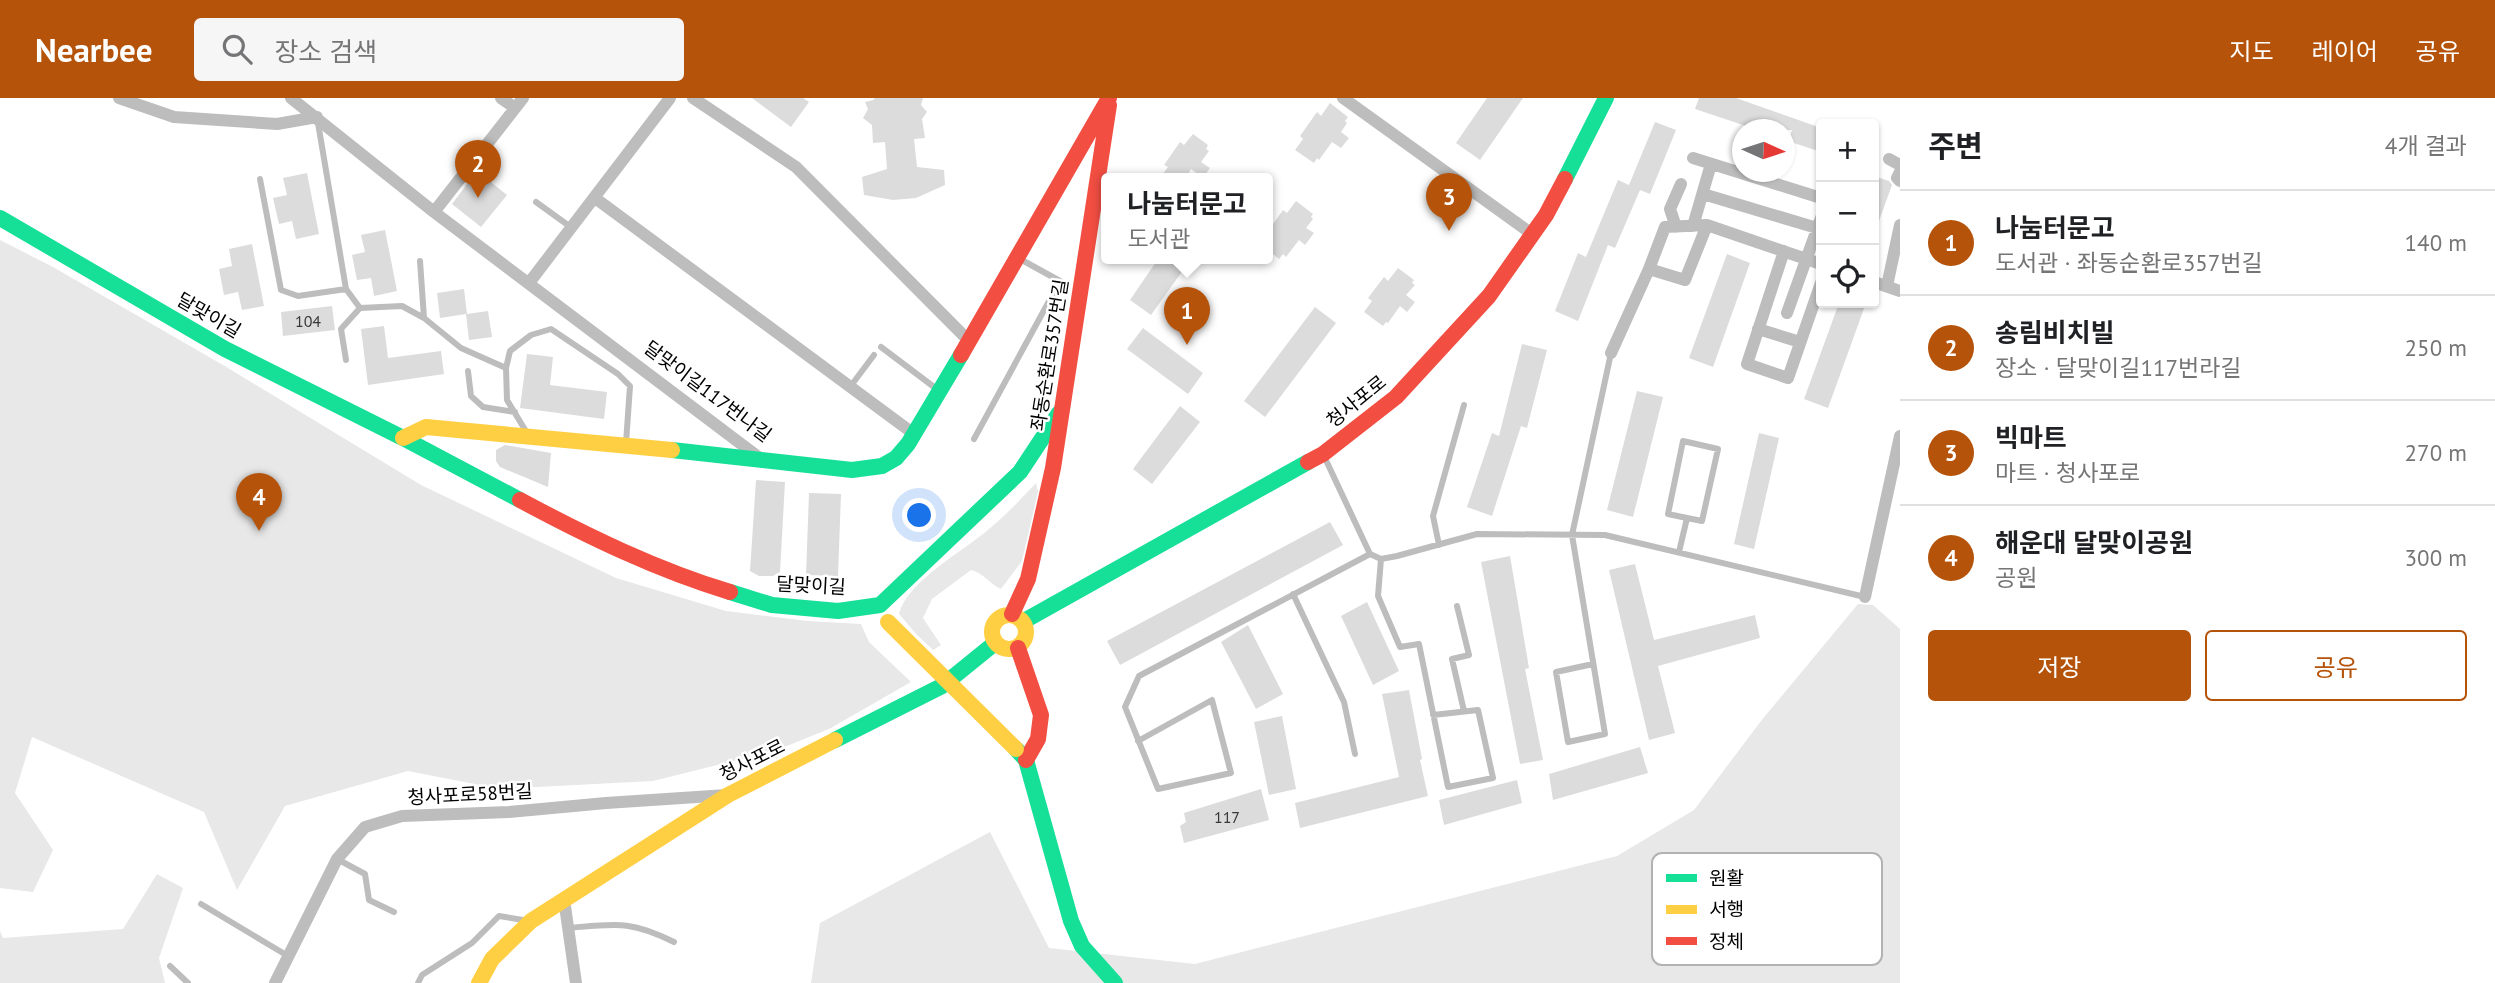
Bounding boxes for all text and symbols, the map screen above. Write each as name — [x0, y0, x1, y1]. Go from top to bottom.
search box — [194, 18, 684, 81]
text: Nearbee — [35, 28, 152, 71]
icon: search — [218, 30, 256, 68]
text: 장소 검색 — [274, 35, 377, 68]
text: 지도 — [2229, 36, 2274, 67]
text: 레이어 — [2312, 36, 2378, 67]
text: 공유 — [2416, 36, 2460, 67]
north arrow — [1732, 119, 1795, 182]
map controls — [1816, 119, 1879, 308]
button: + — [1816, 119, 1879, 182]
text: 주변 — [1928, 126, 1983, 165]
text: 4개 결과 — [2385, 131, 2467, 160]
pin: 2 — [455, 140, 501, 198]
popup — [1101, 173, 1273, 264]
pin: 3 — [1426, 173, 1472, 231]
button: − — [1816, 182, 1879, 245]
text: 나눔터문고 — [1127, 187, 1247, 220]
text: 나눔터문고 — [1995, 211, 2115, 244]
text: 도서관 — [1127, 224, 1191, 253]
text: 1 — [1944, 228, 1958, 257]
text: 140 m — [2405, 228, 2467, 257]
button: locate — [1816, 245, 1879, 308]
text: 도서관 · 좌동순환로357번길 — [1995, 248, 2263, 277]
street label: 좌동순환로357번길 — [1025, 277, 1073, 433]
street label: 달맞이길 — [173, 287, 245, 343]
pin: 1 — [1164, 287, 1210, 345]
house number: 104 — [295, 311, 321, 331]
text: 송림비치빌 — [1995, 316, 2115, 349]
text: 2 — [1944, 333, 1958, 362]
text: 250 m — [2405, 333, 2467, 362]
street label: 달맞이길117번나길 — [640, 335, 776, 447]
text: 장소 · 달맞이길117번라길 — [1995, 353, 2241, 382]
street label: 청사포로 — [1321, 370, 1391, 432]
text: 빅마트 — [1995, 421, 2067, 454]
text: 3 — [1944, 438, 1958, 467]
text: 270 m — [2405, 438, 2467, 467]
text: 마트 · 청사포로 — [1995, 458, 2140, 487]
pin: 4 — [236, 473, 282, 531]
your location — [902, 498, 936, 532]
text: 해운대 달맞이공원 — [1995, 526, 2193, 559]
text: 4 — [1944, 543, 1958, 572]
text: 300 m — [2405, 543, 2467, 572]
text: 공원 — [1995, 563, 2037, 592]
street label: 달맞이길 — [775, 571, 847, 599]
button: 저장 — [1928, 630, 2191, 701]
button: 공유 — [2205, 630, 2467, 701]
street label: 청사포로 — [715, 733, 789, 787]
street label: 청사포로58번길 — [407, 779, 533, 809]
house number: 117 — [1214, 807, 1240, 827]
legend — [1652, 853, 1882, 965]
text: 원활 — [1709, 866, 1744, 890]
text: 서행 — [1709, 897, 1744, 921]
text: 정체 — [1709, 929, 1744, 953]

